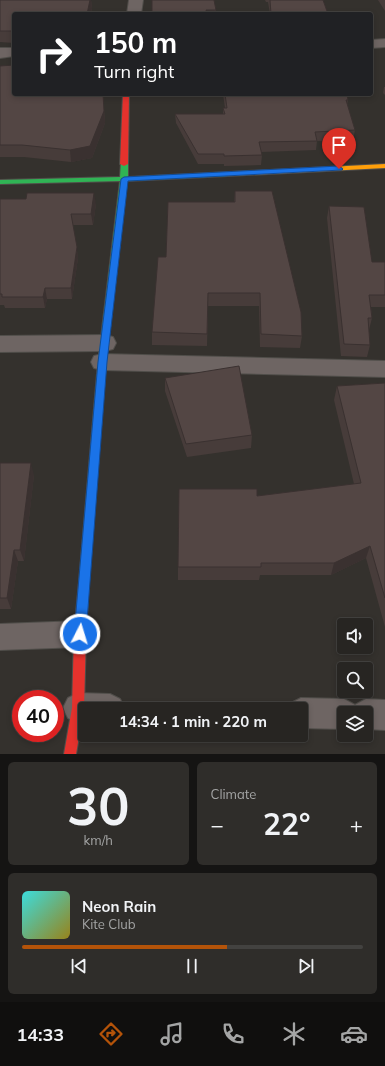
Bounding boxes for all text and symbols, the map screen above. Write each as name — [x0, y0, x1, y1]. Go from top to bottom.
text: 150 m — [94, 25, 177, 60]
icon: right — [28, 28, 80, 80]
text: Turn right — [94, 60, 174, 83]
pin — [322, 128, 356, 169]
icon: arrive — [328, 134, 350, 156]
position arrow — [59, 613, 101, 655]
map controls — [337, 618, 373, 742]
button: sound — [337, 618, 373, 654]
button: search — [337, 662, 373, 698]
speed limit sign: 40 — [12, 690, 64, 742]
button: layers — [337, 706, 373, 742]
text: 14:34 · 1 min · 220 m — [119, 712, 267, 731]
text: 30 — [67, 773, 129, 838]
text: Climate — [211, 786, 256, 802]
text: 22° — [263, 805, 310, 843]
text: − — [211, 811, 224, 839]
text: + — [350, 811, 363, 839]
text: km/h — [84, 832, 113, 848]
text: Neon Rain — [82, 897, 156, 916]
text: Kite Club — [82, 916, 136, 932]
icon: previous — [68, 955, 90, 977]
icon: pause — [181, 955, 203, 977]
icon: next — [295, 955, 317, 977]
icon: directions — [97, 1020, 125, 1048]
icon: music — [158, 1020, 186, 1048]
icon: phone — [219, 1020, 247, 1048]
icon: climate — [280, 1020, 308, 1048]
icon: car — [340, 1020, 368, 1048]
text: 14:33 — [16, 1023, 64, 1046]

